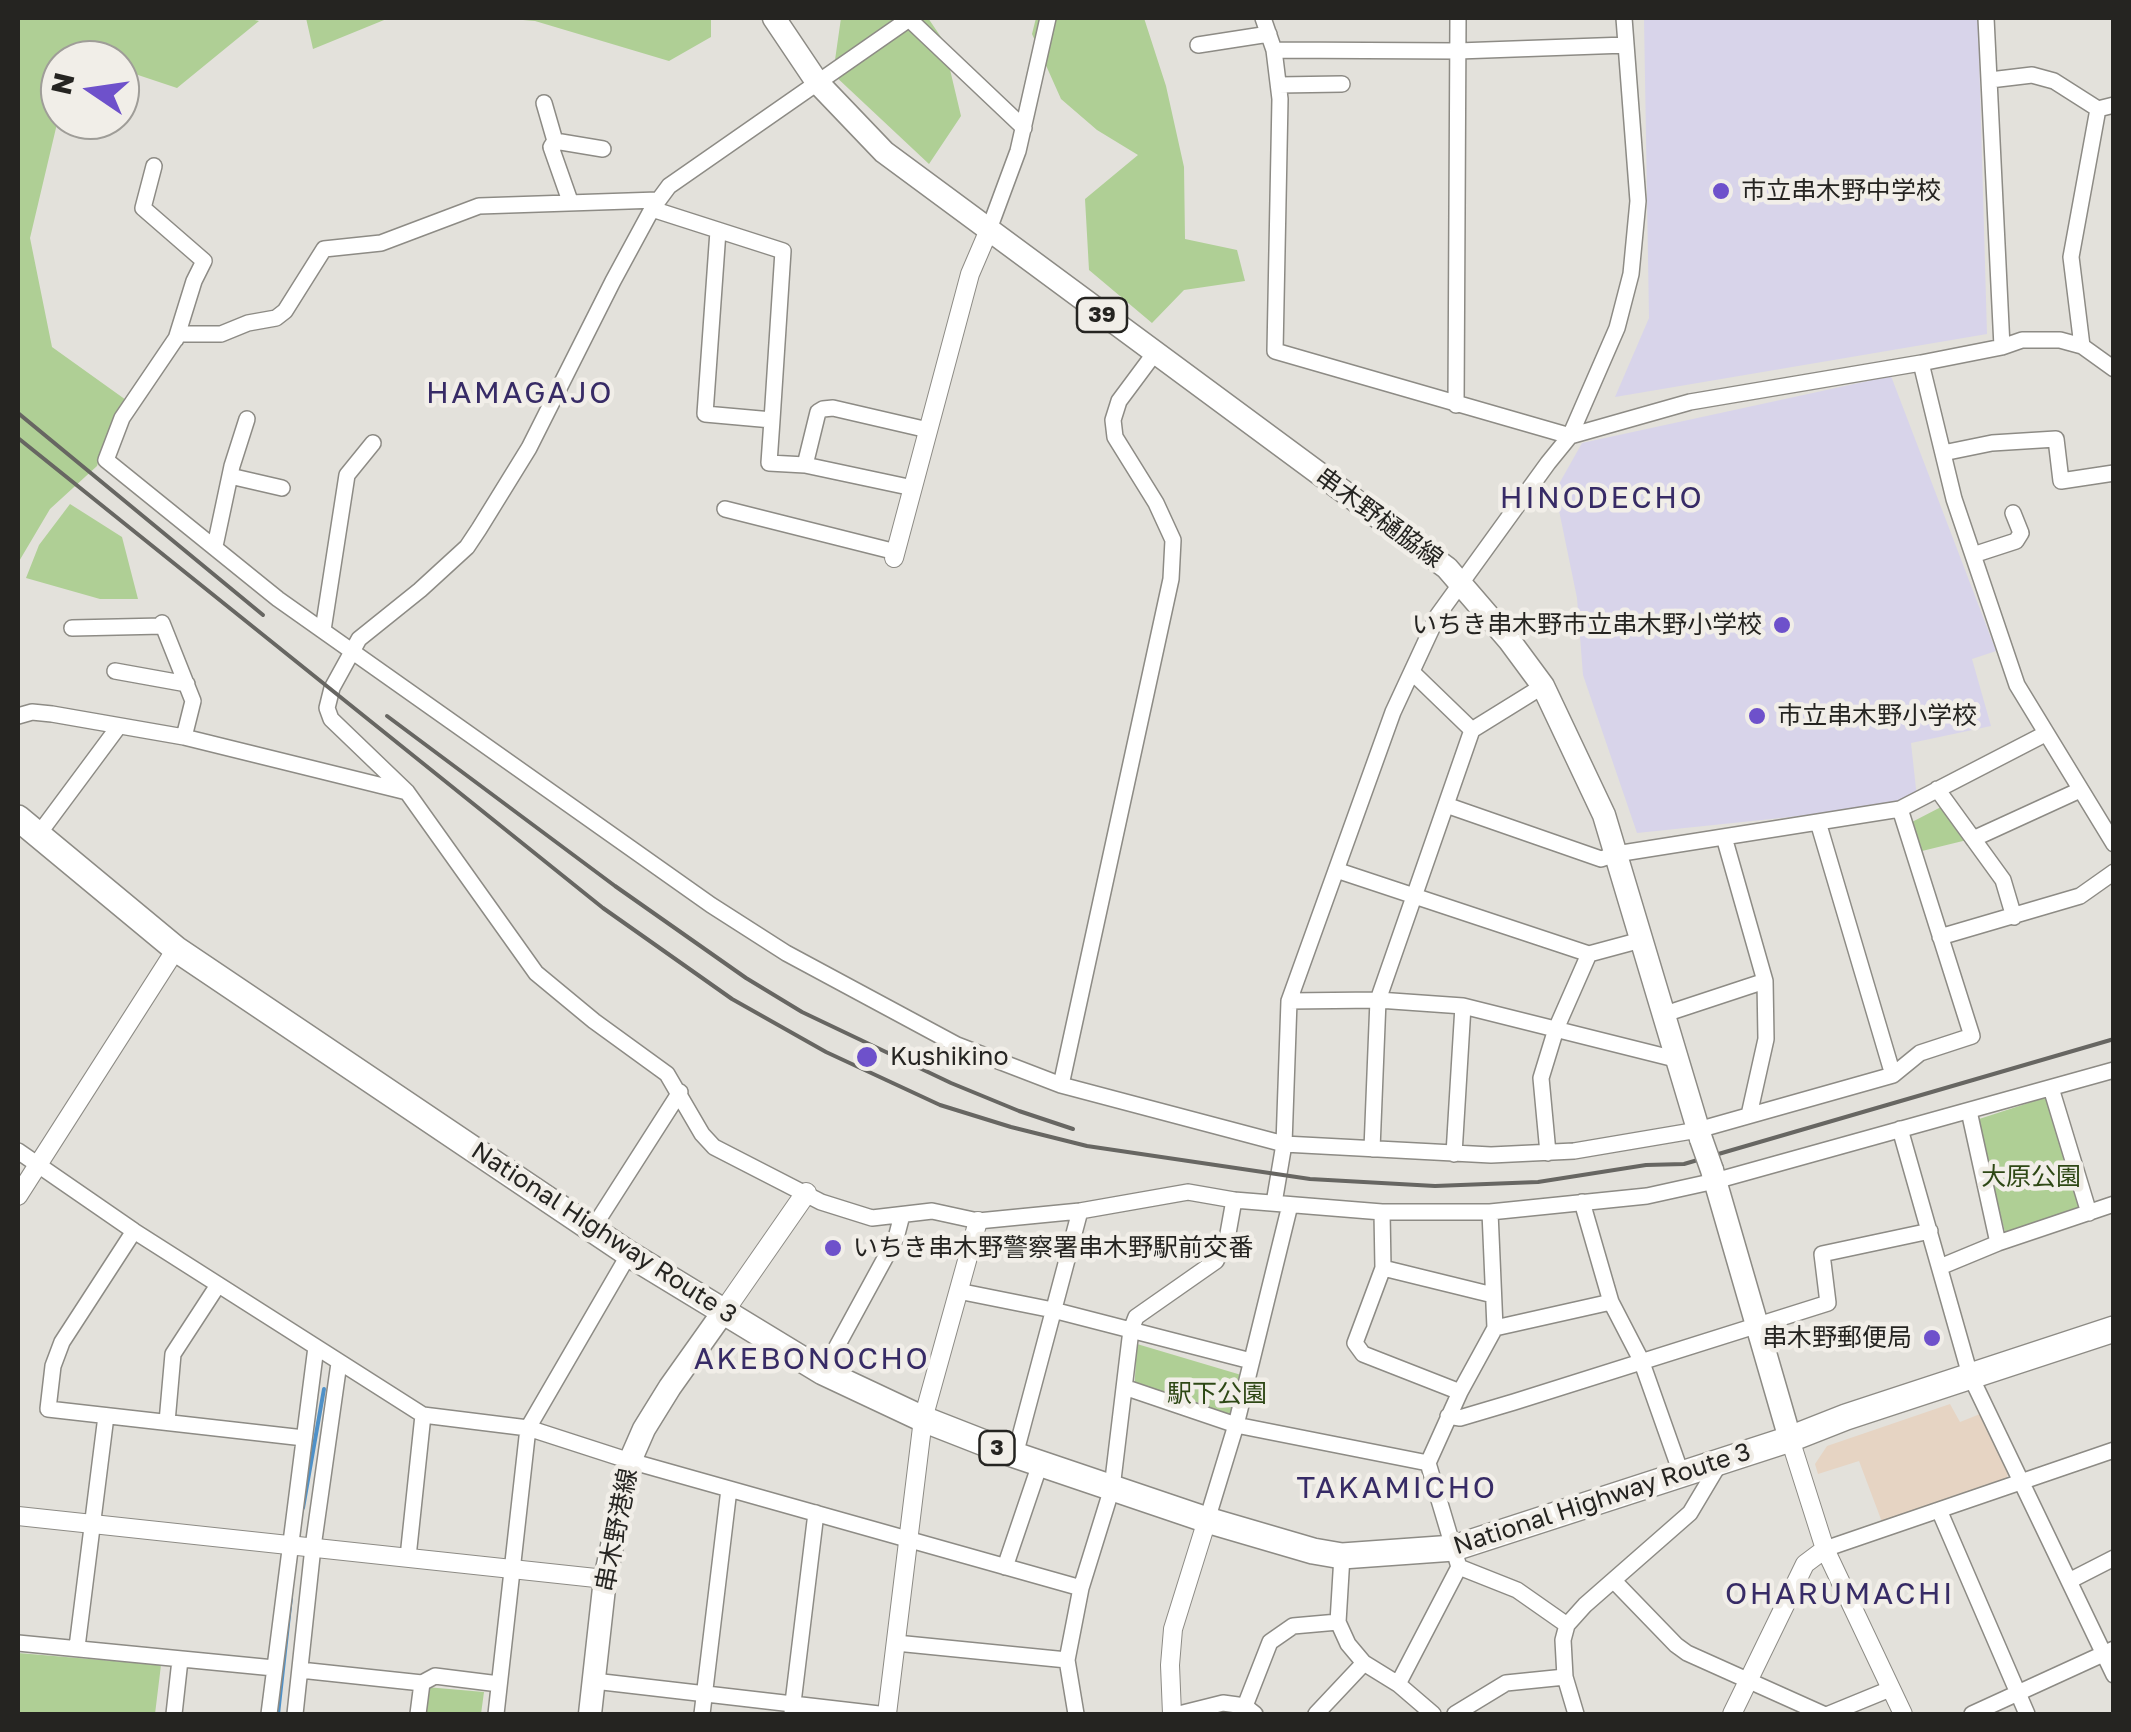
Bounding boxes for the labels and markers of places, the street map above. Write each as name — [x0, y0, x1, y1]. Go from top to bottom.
place label: 市立串木野中学校 — [1741, 176, 1941, 206]
marker: 市立串木野中学校 — [1710, 180, 1732, 202]
place label: いちき串木野市立串木野小学校 — [1412, 610, 1762, 640]
marker: いちき串木野市立串木野小学校 — [1771, 614, 1793, 636]
place label: 市立串木野小学校 — [1777, 701, 1977, 731]
marker: 市立串木野小学校 — [1746, 705, 1768, 727]
place label: Kushikino — [890, 1042, 1008, 1072]
marker: Kushikino — [854, 1044, 880, 1070]
place label: いちき串木野警察署串木野駅前交番 — [853, 1233, 1253, 1263]
marker: いちき串木野警察署串木野駅前交番 — [822, 1237, 844, 1259]
place label: 串木野郵便局 — [1762, 1323, 1912, 1353]
marker: 串木野郵便局 — [1921, 1327, 1943, 1349]

